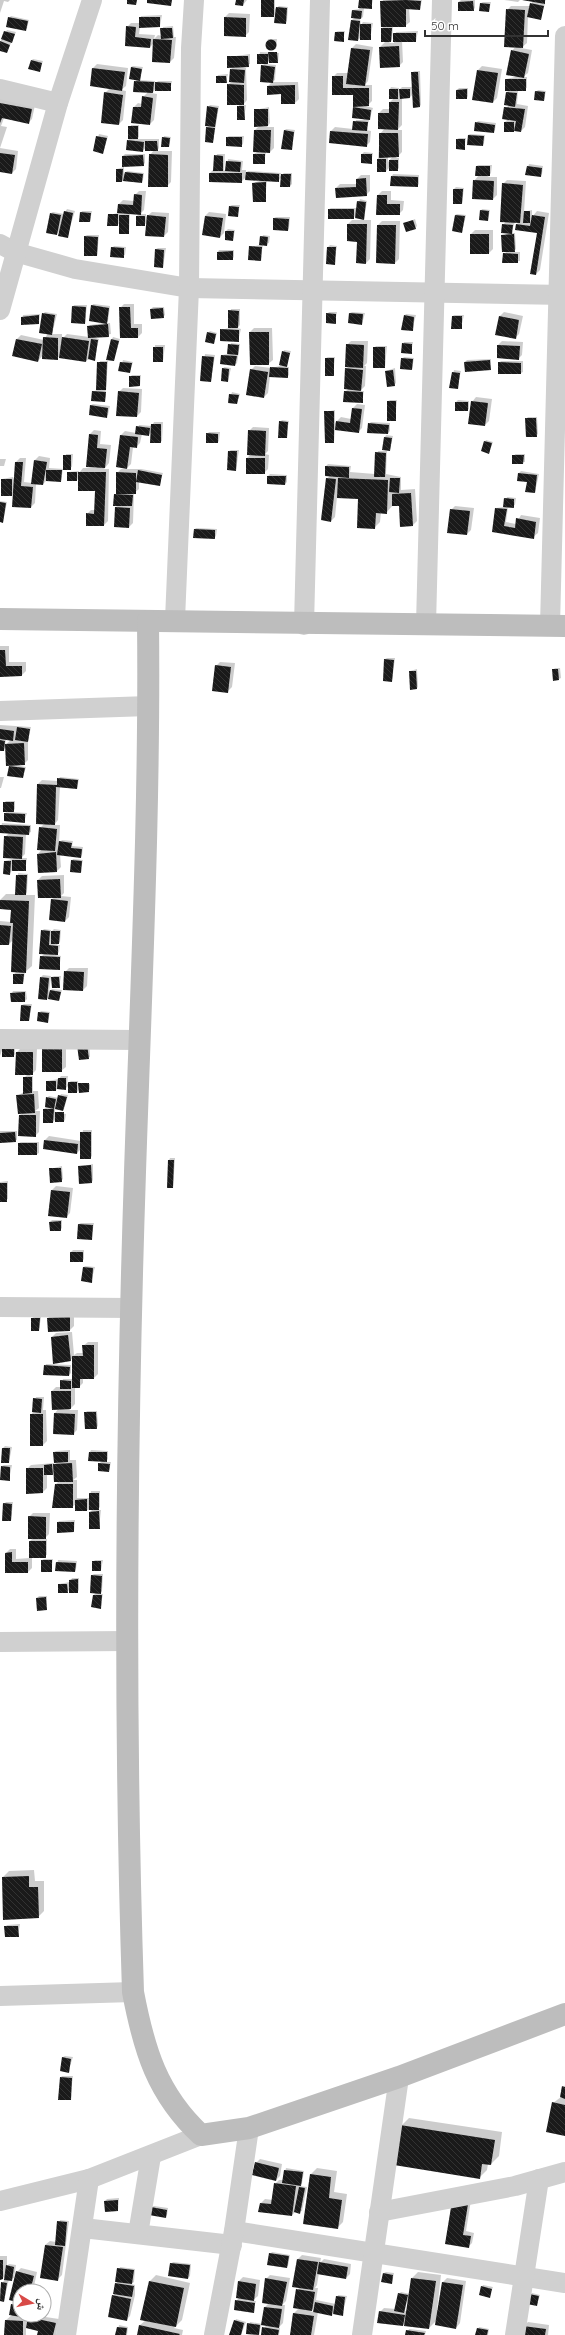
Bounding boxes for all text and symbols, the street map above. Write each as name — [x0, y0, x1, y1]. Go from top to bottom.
scale bar — [425, 12, 548, 38]
text: 50 m — [431, 18, 459, 33]
north arrow — [12, 2283, 52, 2323]
text: ش — [33, 2298, 50, 2312]

